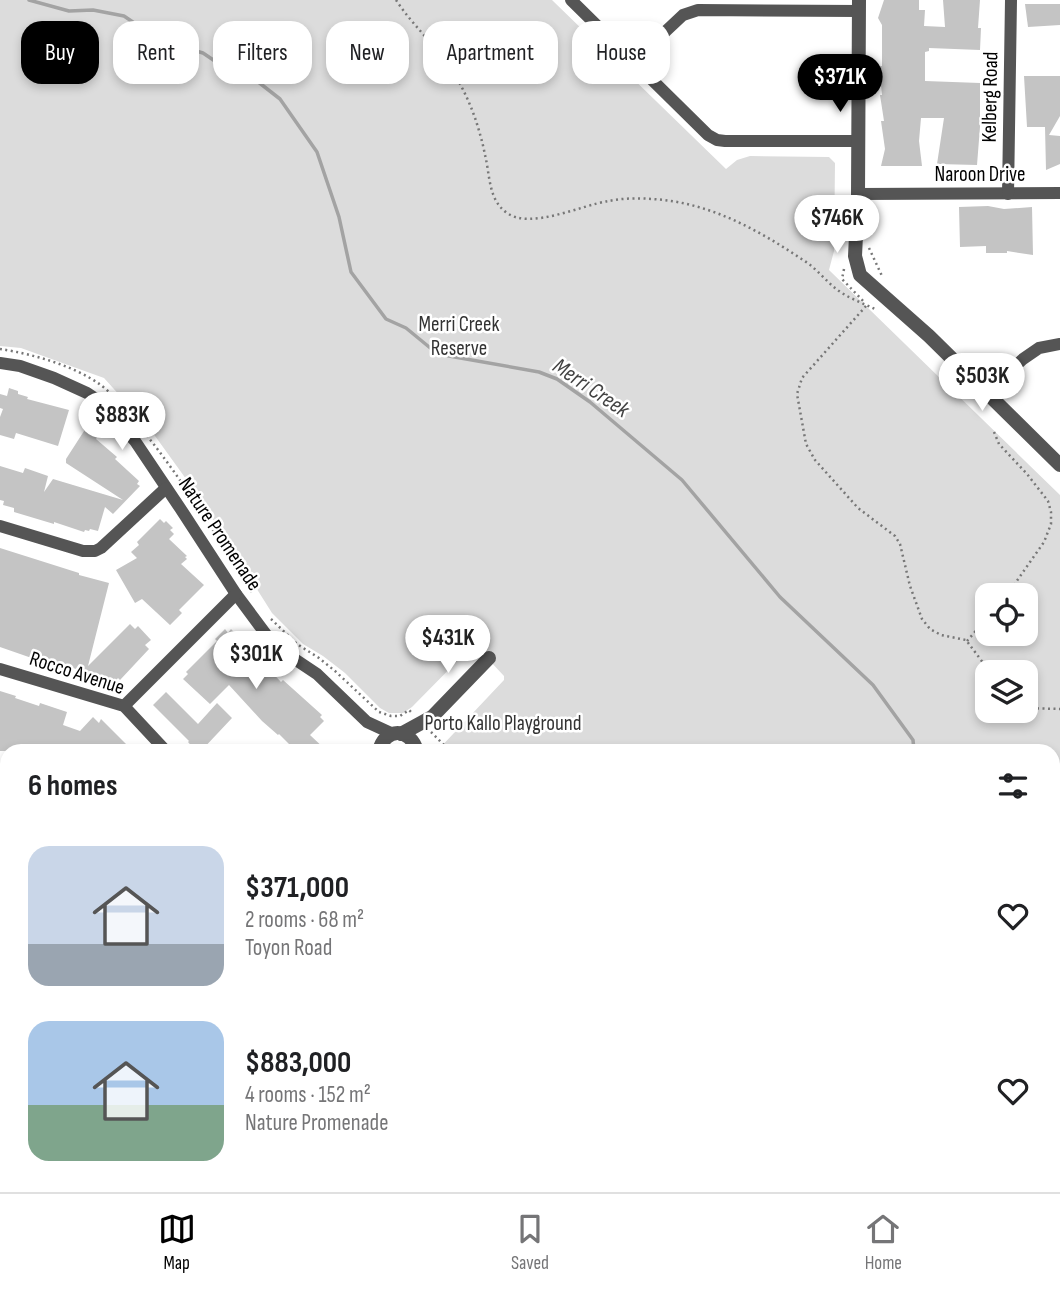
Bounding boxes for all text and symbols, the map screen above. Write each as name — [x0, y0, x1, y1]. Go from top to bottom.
chip: Buy — [21, 21, 99, 84]
chip: Rent — [113, 21, 199, 84]
chip: Filters — [213, 21, 312, 84]
chip: New — [326, 21, 409, 84]
chip: Apartment — [423, 21, 558, 84]
chip: House — [572, 21, 670, 84]
street label: Kelberg Road — [977, 51, 1003, 143]
pin: $371K — [791, 54, 889, 114]
text: $371K — [814, 63, 866, 91]
street label: Naroon Drive — [935, 162, 1025, 187]
pin: $746K — [788, 196, 886, 255]
text: $746K — [810, 204, 864, 232]
park label: Merri Creek Reserve — [419, 312, 499, 361]
water label: Merri Creek — [547, 352, 636, 425]
pin: $503K — [933, 354, 1031, 413]
text: $503K — [955, 362, 1009, 390]
pin: $883K — [73, 392, 171, 452]
text: $883K — [94, 401, 150, 429]
street label: Nature Promenade — [173, 473, 267, 595]
map controls — [975, 583, 1038, 723]
button: locate — [975, 583, 1038, 646]
pin: $431K — [399, 616, 497, 675]
text: $431K — [421, 624, 475, 652]
pin: $301K — [207, 632, 305, 691]
text: $301K — [229, 640, 283, 668]
street label: Rocco Avenue — [26, 646, 128, 700]
button: layers — [975, 660, 1038, 723]
park label: Porto Kallo Playground — [424, 711, 582, 736]
icon: filters — [994, 767, 1032, 805]
text: 6 homes — [28, 768, 117, 804]
text: $371,000 — [245, 870, 349, 906]
icon: home — [84, 874, 168, 958]
icon: heart — [994, 897, 1032, 935]
text: 2 rooms · 68 m² — [245, 906, 364, 934]
text: Toyon Road — [245, 934, 332, 962]
text: $883,000 — [245, 1045, 351, 1081]
icon: home — [84, 1049, 168, 1133]
icon: heart — [994, 1072, 1032, 1110]
text: 4 rooms · 152 m² — [245, 1081, 371, 1109]
text: Nature Promenade — [245, 1109, 388, 1137]
tab: Map — [158, 1210, 196, 1275]
tab: Saved — [511, 1210, 549, 1275]
tab: Home — [864, 1210, 902, 1275]

